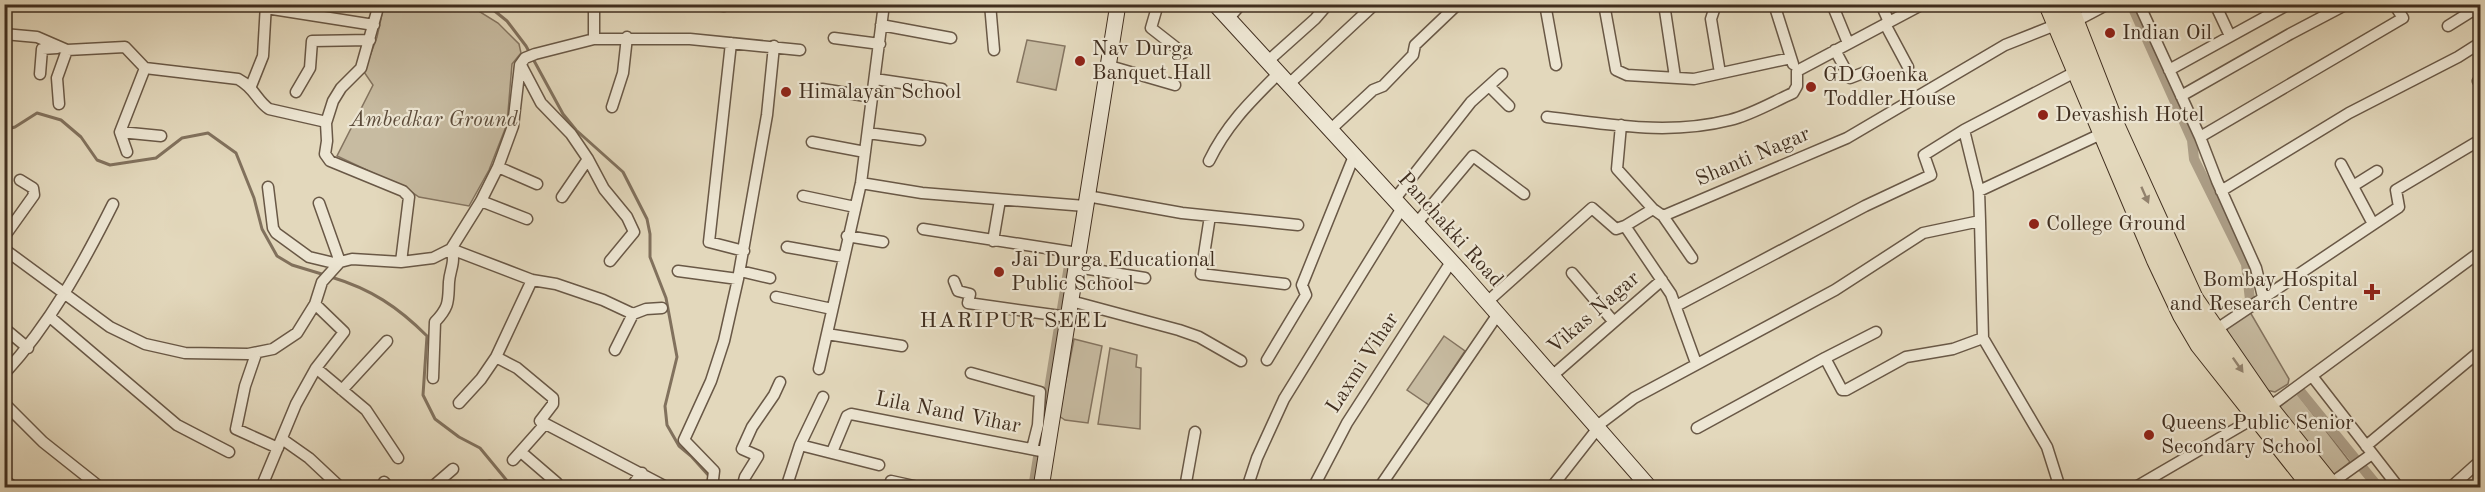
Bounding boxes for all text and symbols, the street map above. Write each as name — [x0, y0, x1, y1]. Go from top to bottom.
place label: Indian Oil — [2122, 23, 2212, 44]
marker: Indian Oil — [2103, 26, 2117, 40]
place label: Nav Durga Banquet Hall — [1092, 39, 1211, 84]
marker: Nav Durga Banquet Hall — [1073, 54, 1087, 68]
place label: GD Goenka Toddler House — [1823, 65, 1956, 110]
marker: GD Goenka Toddler House — [1804, 80, 1818, 94]
place label: Himalayan School — [798, 82, 961, 103]
marker: Himalayan School — [779, 85, 793, 99]
place label: Devashish Hotel — [2055, 105, 2204, 126]
marker: Devashish Hotel — [2036, 108, 2050, 122]
park label: Ambedkar Ground — [349, 110, 519, 131]
street label: Shanti Nagar — [1693, 123, 1814, 190]
street label: Panchakki Road — [1393, 169, 1507, 291]
one-way arrow — [2140, 186, 2150, 204]
place label: College Ground — [2046, 214, 2186, 235]
marker: College Ground — [2027, 217, 2041, 231]
place label: Jai Durga Educational Public School — [1011, 250, 1215, 295]
marker: Jai Durga Educational Public School — [992, 265, 1006, 279]
street label: Vikas Nagar — [1544, 267, 1644, 358]
place label: Bombay Hospital and Research Centre — [2170, 270, 2358, 315]
marker: Bombay Hospital and Research Centre — [2363, 283, 2381, 301]
street label: Laxmi Vihar — [1323, 309, 1403, 417]
district label: HARIPUR SEEL — [920, 310, 1108, 332]
one-way arrow — [2232, 357, 2244, 373]
street label: Lila Nand Vihar — [873, 389, 1023, 437]
place label: Queens Public Senior Secondary School — [2161, 413, 2354, 458]
marker: Queens Public Senior Secondary School — [2142, 428, 2156, 442]

